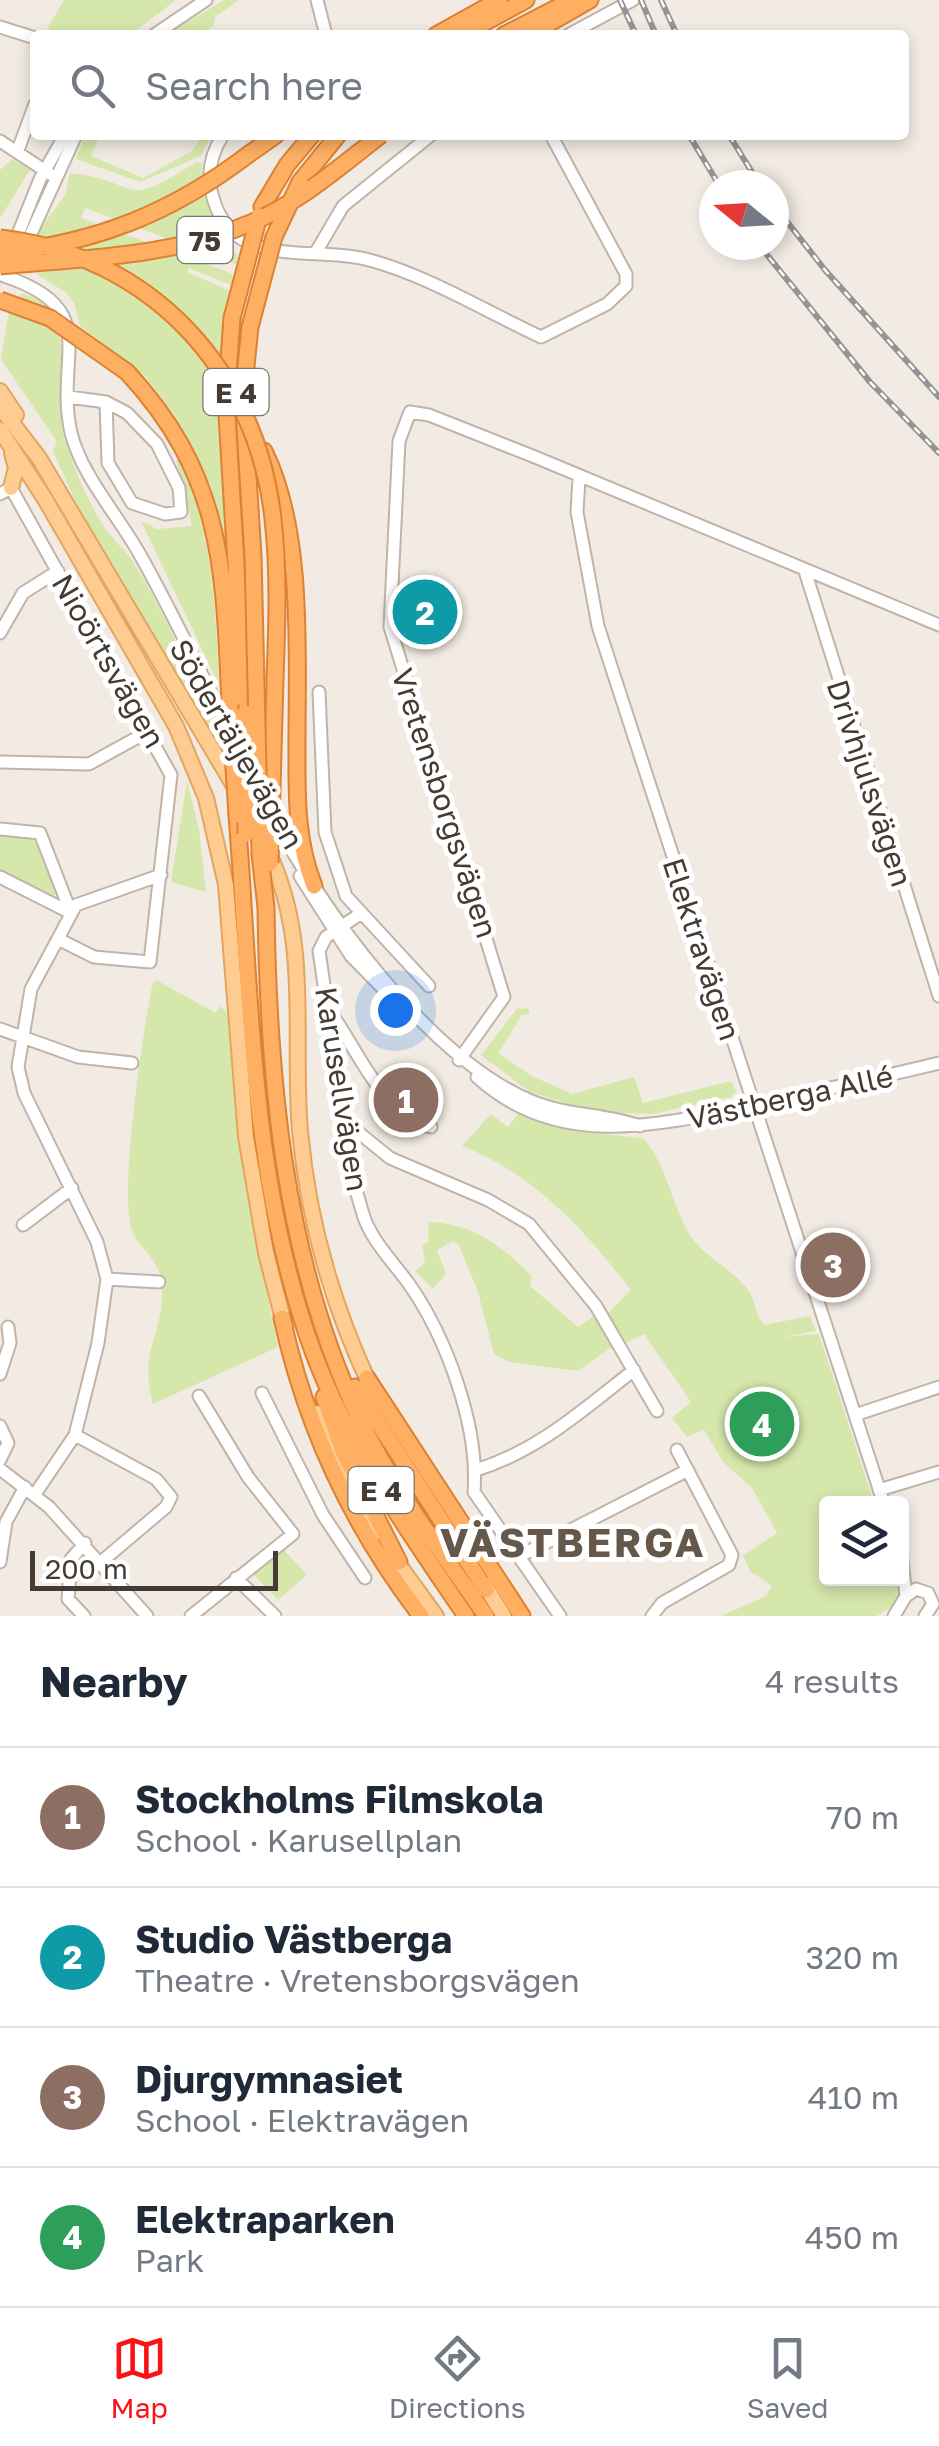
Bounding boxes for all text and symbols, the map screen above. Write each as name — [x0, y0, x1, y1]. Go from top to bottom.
search box — [30, 30, 909, 140]
icon: search — [65, 58, 120, 113]
text: Search here — [145, 63, 363, 108]
north arrow — [699, 170, 789, 260]
road number: 75 — [178, 217, 232, 263]
road number: E 4 — [204, 369, 268, 415]
street label: Nioörtsvägen — [45, 568, 173, 754]
pin: 2 — [392, 574, 458, 650]
street label: Södertäljevägen — [162, 633, 312, 855]
street label: Vretensborgsvägen — [384, 664, 506, 942]
street label: Drivhjulsvägen — [820, 675, 920, 891]
street label: Elektravägen — [656, 853, 748, 1045]
street label: Karusellvägen — [308, 984, 376, 1194]
your location — [370, 985, 421, 1036]
street label: Västberga Allé — [684, 1058, 896, 1136]
pin: 1 — [374, 1062, 438, 1138]
pin: 3 — [800, 1228, 866, 1302]
pin: 4 — [730, 1386, 794, 1462]
road number: E 4 — [348, 1467, 414, 1513]
map controls — [819, 1496, 909, 1586]
button: layers — [819, 1496, 909, 1586]
district label: VÄSTBERGA — [440, 1518, 706, 1566]
scale bar — [30, 1546, 278, 1590]
text: 200 m — [45, 1552, 128, 1585]
text: Nearby — [40, 1656, 188, 1706]
text: 4 results — [765, 1662, 899, 1700]
text: Stockholms Filmskola — [135, 1776, 544, 1821]
text: 1 — [64, 1798, 81, 1836]
text: 70 m — [826, 1798, 899, 1836]
text: School · Karusellplan — [135, 1821, 462, 1859]
text: Studio Västberga — [135, 1916, 452, 1961]
text: 2 — [63, 1938, 82, 1976]
text: 320 m — [806, 1938, 899, 1976]
text: Theatre · Vretensborgsvägen — [135, 1961, 580, 1999]
text: Djurgymnasiet — [135, 2056, 403, 2101]
text: 3 — [63, 2078, 82, 2116]
text: 410 m — [808, 2078, 899, 2116]
text: School · Elektravägen — [135, 2101, 469, 2139]
text: Elektraparken — [135, 2196, 395, 2241]
text: 4 — [62, 2218, 83, 2256]
text: 450 m — [805, 2218, 899, 2256]
text: Park — [135, 2241, 204, 2279]
tab: Map — [111, 2331, 168, 2424]
tab: Directions — [389, 2331, 526, 2424]
tab: Saved — [747, 2331, 828, 2424]

